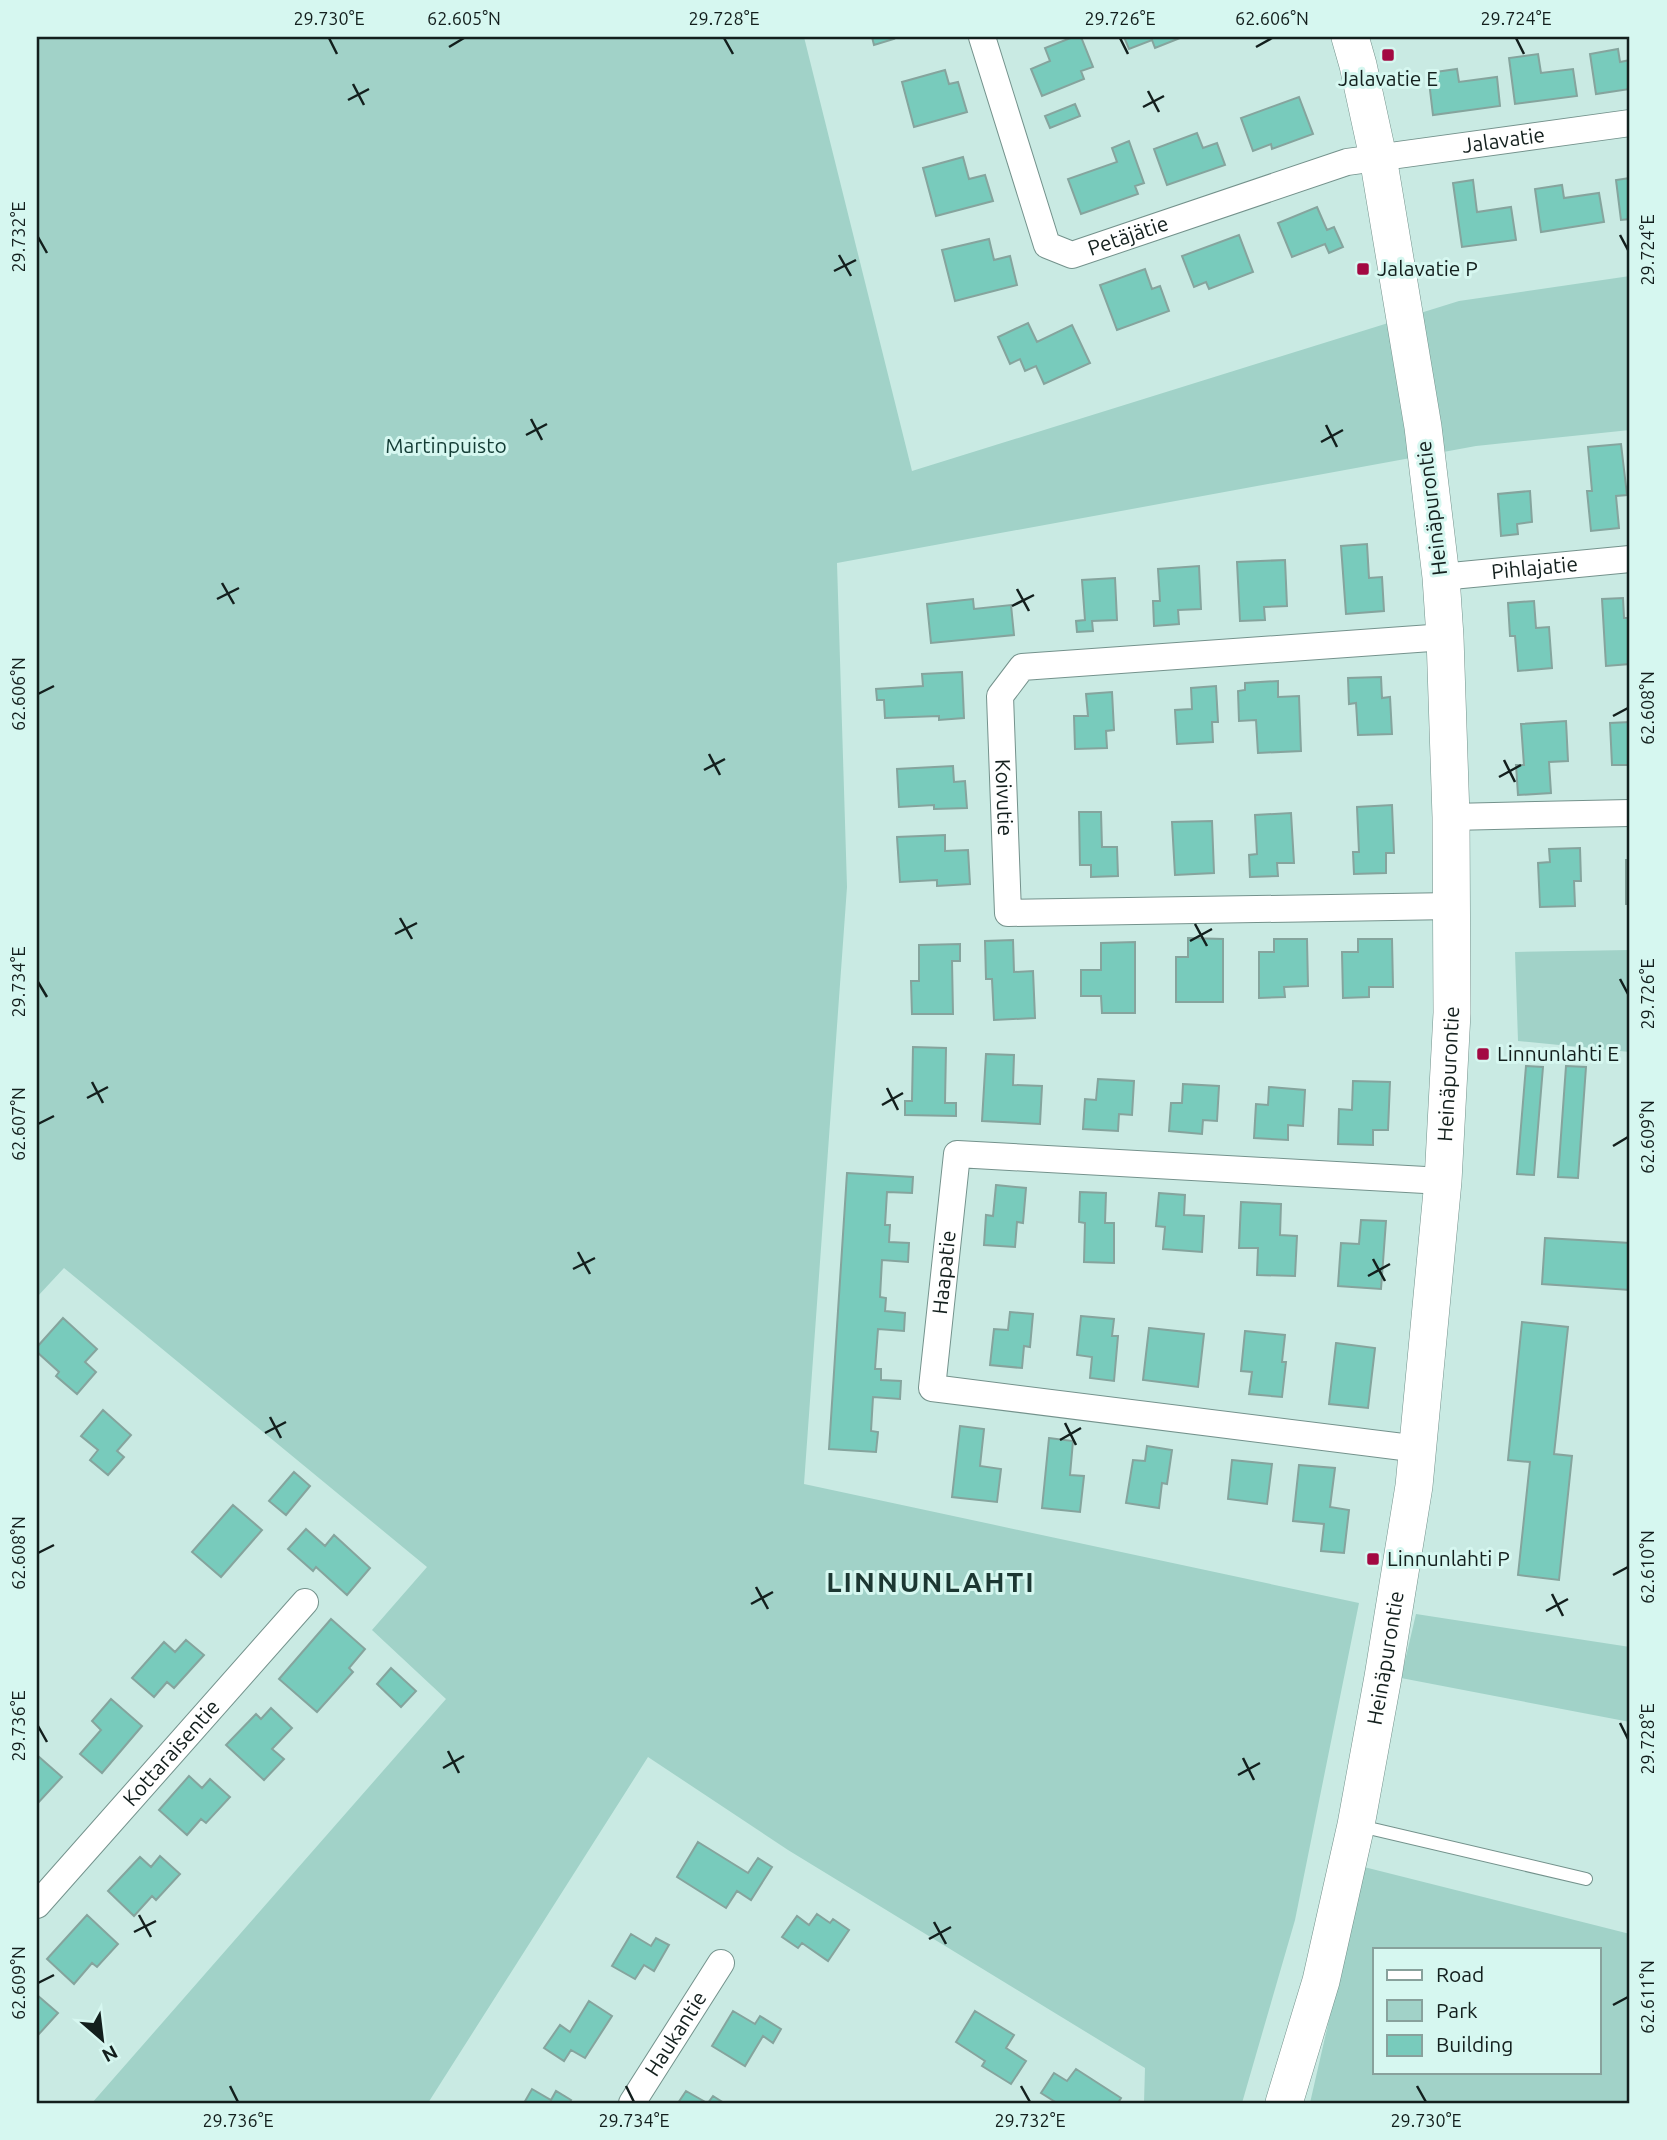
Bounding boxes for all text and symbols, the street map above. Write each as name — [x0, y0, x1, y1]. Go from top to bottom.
text: 29.730°E — [293, 8, 365, 28]
text: 62.605°N — [427, 8, 501, 28]
text: 29.728°E — [688, 8, 760, 28]
text: 29.726°E — [1084, 8, 1156, 28]
text: 62.606°N — [1235, 8, 1309, 28]
text: 29.724°E — [1480, 8, 1552, 28]
marker: Jalavatie E — [1380, 47, 1396, 63]
place label: Jalavatie E — [1338, 66, 1438, 90]
street label: Jalavatie — [1460, 122, 1546, 157]
text: 29.732°E — [8, 201, 28, 273]
street label: Petäjätie — [1084, 210, 1171, 260]
text: 29.724°E — [1637, 214, 1657, 286]
place label: Jalavatie P — [1377, 256, 1478, 280]
marker: Jalavatie P — [1355, 261, 1371, 277]
park label: Martinpuisto — [385, 433, 507, 457]
street label: Heinäpurontie — [1411, 439, 1451, 577]
street label: Pihlajatie — [1490, 551, 1579, 583]
text: 62.606°N — [8, 657, 28, 731]
text: 62.608°N — [1637, 671, 1657, 745]
street label: Koivutie — [991, 758, 1018, 836]
text: 29.734°E — [8, 946, 28, 1018]
text: 29.726°E — [1637, 958, 1657, 1030]
street label: Heinäpurontie — [1432, 1006, 1463, 1142]
place label: Linnunlahti E — [1497, 1041, 1619, 1065]
marker: Linnunlahti E — [1475, 1046, 1491, 1062]
text: 62.607°N — [8, 1087, 28, 1161]
text: 62.609°N — [1637, 1100, 1657, 1174]
street label: Haapatie — [927, 1229, 960, 1316]
text: 62.608°N — [8, 1516, 28, 1590]
text: 62.610°N — [1637, 1530, 1657, 1604]
place label: Linnunlahti P — [1387, 1546, 1510, 1570]
marker: Linnunlahti P — [1365, 1551, 1381, 1567]
district label: LINNUNLAHTI — [826, 1566, 1036, 1597]
street label: Heinäpurontie — [1361, 1589, 1408, 1727]
text: 29.736°E — [8, 1690, 28, 1762]
street label: Kottaraisentie — [117, 1694, 224, 1810]
text: 29.728°E — [1637, 1703, 1657, 1775]
text: 62.609°N — [8, 1946, 28, 2020]
legend — [1373, 1948, 1600, 2074]
text: 62.611°N — [1637, 1960, 1657, 2034]
text: Road — [1436, 1962, 1484, 1986]
street label: Haukantie — [639, 1986, 711, 2080]
text: Park — [1436, 1998, 1478, 2022]
north arrow — [66, 2004, 136, 2074]
text: Building — [1436, 2032, 1513, 2056]
text: N — [99, 2041, 121, 2067]
text: 29.736°E — [202, 2110, 274, 2130]
text: 29.734°E — [598, 2110, 670, 2130]
text: 29.732°E — [994, 2110, 1066, 2130]
text: 29.730°E — [1390, 2110, 1462, 2130]

